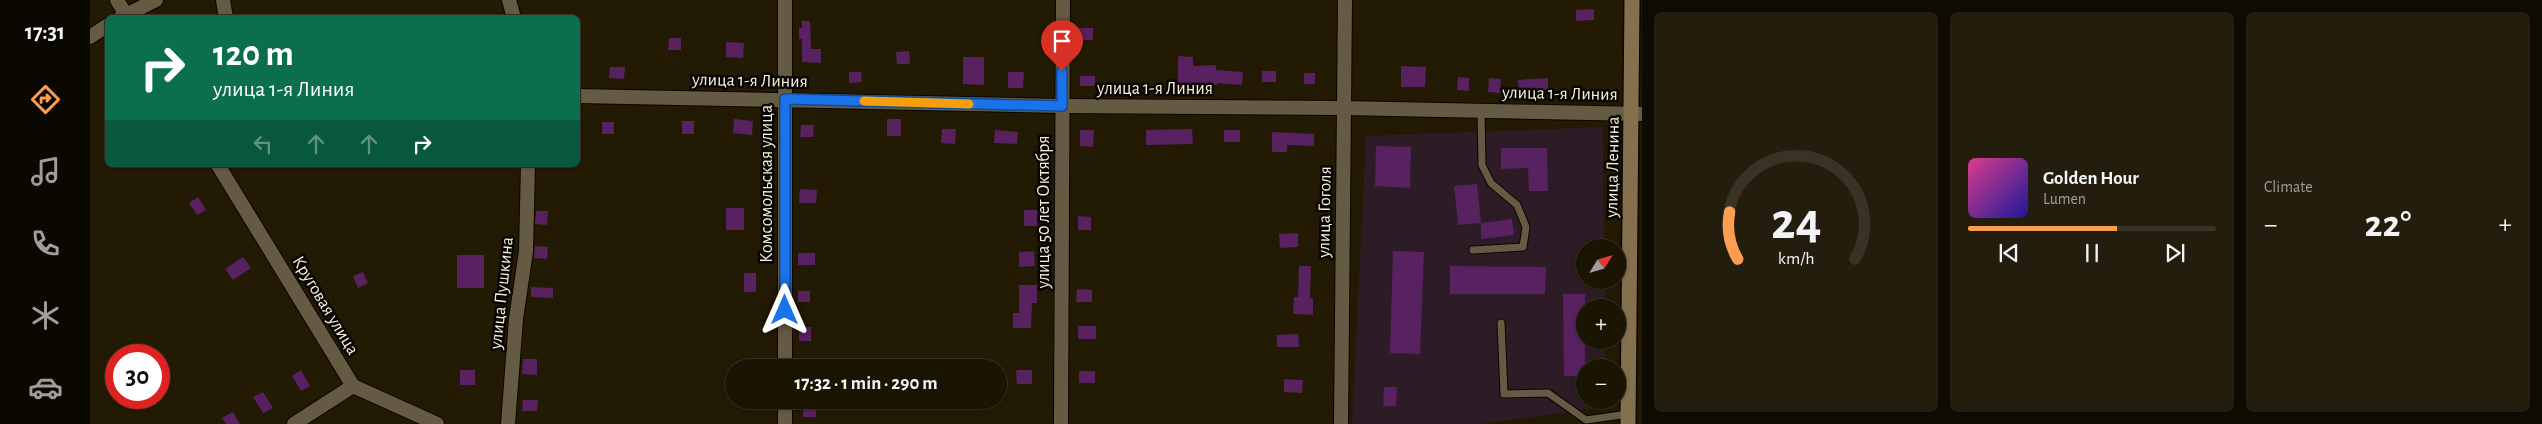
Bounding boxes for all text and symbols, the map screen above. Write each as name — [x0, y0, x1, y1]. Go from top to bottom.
pin — [1041, 20, 1083, 71]
text: 17:31 — [25, 21, 65, 43]
icon: arrive — [1048, 27, 1076, 55]
icon: right — [130, 35, 195, 100]
text: 120 m — [213, 37, 294, 72]
street label: улица 1-я Линия — [691, 71, 808, 91]
text: улица 1-я Линия — [213, 78, 355, 100]
street label: улица 1-я Линия — [1096, 80, 1213, 98]
icon: directions — [28, 82, 63, 117]
street label: улица 1-я Линия — [1501, 84, 1618, 104]
street label: Комсомольская улица — [758, 105, 776, 263]
street label: улица Ленина — [1603, 116, 1623, 219]
icon: left — [249, 130, 277, 158]
icon: ahead — [302, 130, 330, 158]
icon: ahead — [355, 130, 383, 158]
icon: right — [408, 130, 436, 158]
street label: улица 50 лет Октября — [1034, 136, 1053, 289]
icon: music — [28, 154, 63, 189]
street label: улица Гоголя — [1315, 166, 1335, 259]
text: Golden Hour — [2043, 169, 2139, 188]
text: Climate — [2264, 179, 2313, 195]
text: Lumen — [2043, 191, 2086, 207]
text: 24 — [1771, 196, 1821, 248]
text: 22° — [2365, 206, 2411, 244]
text: − — [2264, 211, 2277, 239]
text: + — [2499, 211, 2512, 239]
icon: phone — [28, 226, 63, 261]
street label: улица Пушкина — [487, 236, 517, 351]
north arrow — [1576, 239, 1626, 289]
map controls — [1576, 239, 1626, 409]
icon: previous — [1995, 239, 2023, 267]
icon: pause — [2078, 239, 2106, 267]
icon: next — [2161, 239, 2189, 267]
text: km/h — [1778, 250, 1814, 268]
street label: Круговая улица — [289, 253, 362, 358]
position arrow — [758, 283, 810, 335]
icon: climate — [28, 298, 63, 333]
button: + — [1576, 299, 1626, 349]
speed limit sign: 30 — [105, 344, 170, 409]
button: − — [1576, 359, 1626, 409]
icon: car — [28, 370, 63, 405]
text: 17:32 · 1 min · 290 m — [795, 374, 938, 393]

